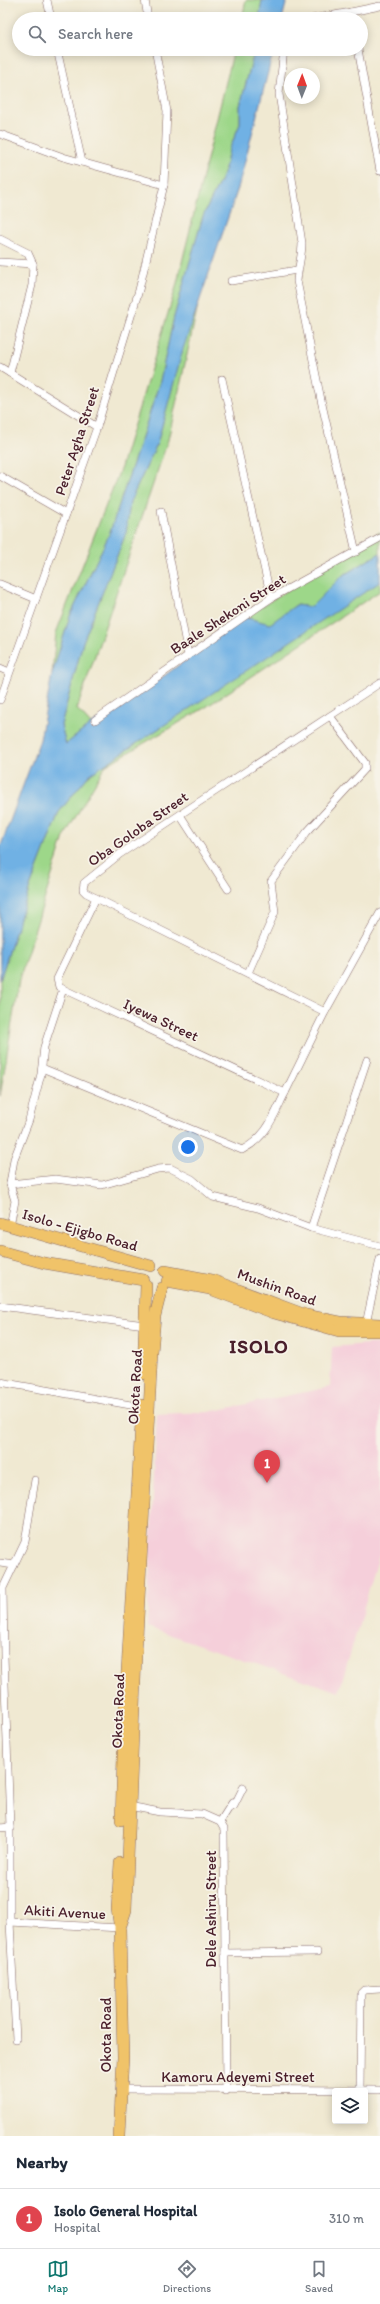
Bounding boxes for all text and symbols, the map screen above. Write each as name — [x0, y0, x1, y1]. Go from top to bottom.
search box — [12, 12, 368, 56]
icon: search — [26, 23, 48, 45]
text: Search here — [58, 25, 133, 43]
north arrow — [284, 68, 320, 104]
street label: Peter Agha Street — [51, 384, 103, 498]
street label: Baale Shekoni Street — [167, 570, 289, 658]
street label: Oba Goloba Street — [84, 787, 192, 870]
street label: Iyewa Street — [121, 995, 202, 1045]
your location — [178, 1137, 198, 1157]
street label: Isolo - Ejigbo Road — [20, 1205, 140, 1255]
street label: Mushin Road — [235, 1264, 320, 1310]
district label: ISOLO — [229, 1335, 289, 1358]
street label: Okota Road — [124, 1349, 146, 1425]
pin: 1 — [254, 1450, 280, 1483]
street label: Okota Road — [108, 1673, 128, 1749]
street label: Dele Ashiru Street — [202, 1850, 220, 1968]
street label: Akiti Avenue — [24, 1901, 106, 1923]
street label: Okota Road — [97, 1997, 115, 2073]
street label: Kamoru Adeyemi Street — [161, 2068, 315, 2086]
map controls — [332, 2088, 368, 2124]
button: layers — [332, 2088, 368, 2124]
text: Nearby — [16, 2152, 68, 2172]
text: Isolo General Hospital — [54, 2202, 197, 2220]
text: 1 — [26, 2211, 32, 2226]
text: 310 m — [329, 2211, 364, 2226]
text: Hospital — [54, 2220, 101, 2235]
tab: Map — [47, 2258, 69, 2295]
tab: Directions — [163, 2258, 211, 2295]
tab: Saved — [305, 2258, 333, 2295]

